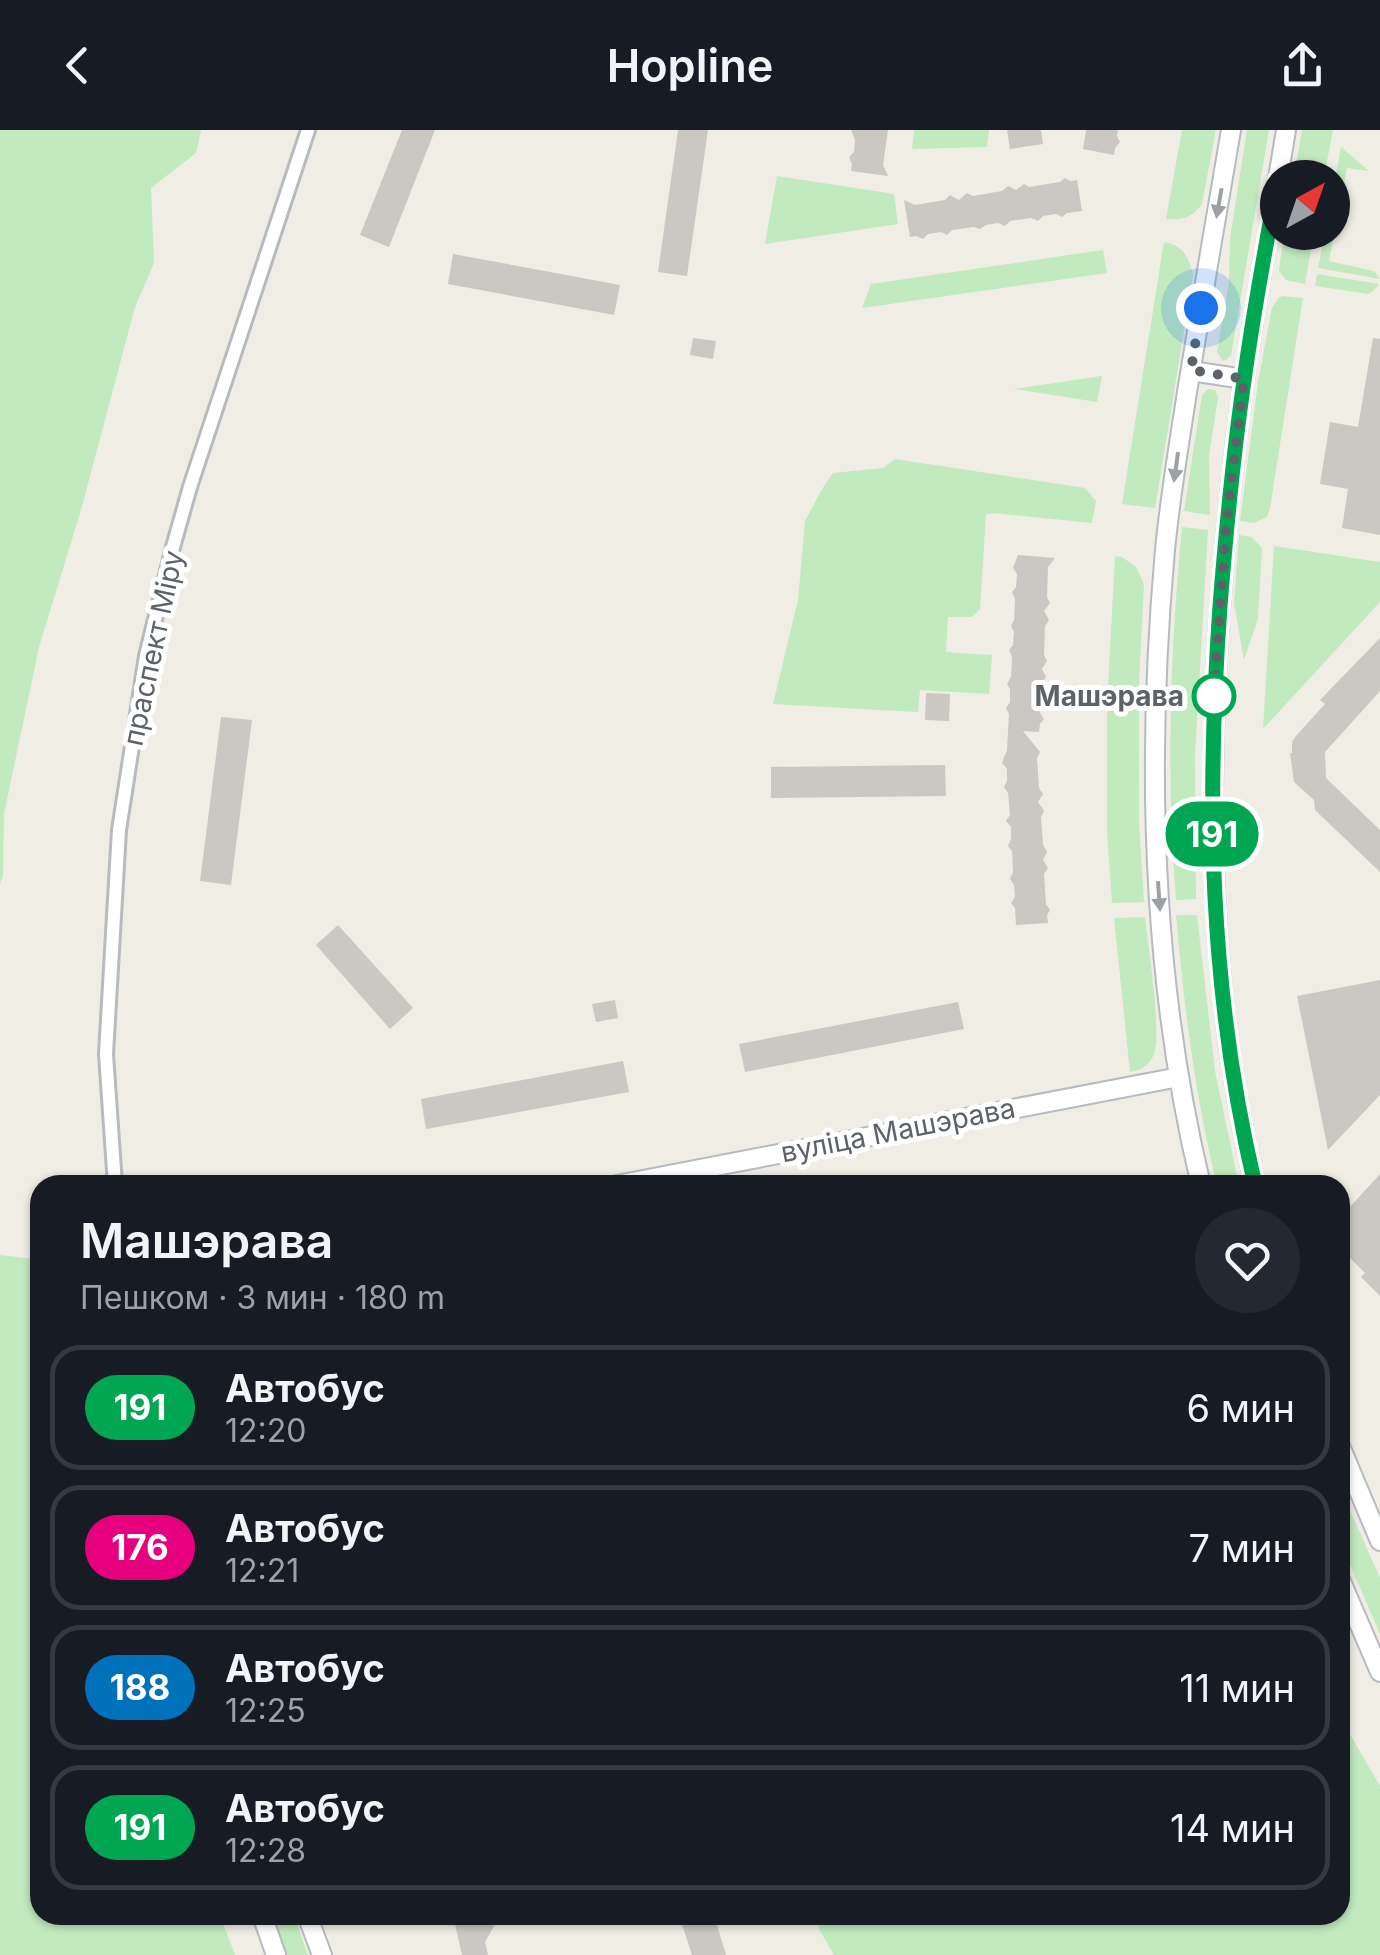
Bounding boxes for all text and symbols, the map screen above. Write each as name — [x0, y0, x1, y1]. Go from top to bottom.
icon: back — [50, 38, 105, 93]
text: Hopline — [607, 38, 773, 93]
icon: share — [1275, 38, 1330, 93]
north arrow — [1260, 160, 1350, 250]
map controls — [1260, 160, 1350, 250]
one-way arrow — [1211, 188, 1226, 220]
your location — [1176, 283, 1226, 333]
one-way arrow — [1167, 452, 1183, 483]
street label: праспект Міру — [116, 547, 190, 749]
marker: Машэрава — [1193, 675, 1235, 717]
place label: Машэрава — [1035, 679, 1184, 713]
line badge: 191 — [1154, 802, 1270, 866]
text: 191 — [1186, 813, 1238, 855]
one-way arrow — [1151, 880, 1167, 912]
street label: вуліца Машэрава — [778, 1091, 1018, 1169]
button: heart — [1195, 1208, 1300, 1313]
text: Машэрава — [80, 1211, 333, 1270]
text: Пешком · 3 мин · 180 m — [80, 1278, 445, 1317]
text: Автобус — [225, 1365, 385, 1411]
text: 6 мин — [1187, 1385, 1295, 1431]
text: 191 — [114, 1386, 166, 1428]
text: 12:20 — [225, 1411, 306, 1450]
text: Автобус — [225, 1505, 385, 1551]
text: 7 мин — [1189, 1525, 1295, 1571]
text: 176 — [111, 1526, 169, 1568]
text: 12:21 — [225, 1551, 299, 1590]
text: Автобус — [225, 1645, 385, 1691]
text: 11 мин — [1179, 1665, 1295, 1711]
text: 188 — [110, 1666, 170, 1708]
text: 12:25 — [225, 1691, 306, 1730]
text: Автобус — [225, 1785, 385, 1831]
text: 14 мин — [1170, 1805, 1295, 1851]
text: 191 — [114, 1806, 166, 1848]
text: 12:28 — [225, 1831, 306, 1870]

